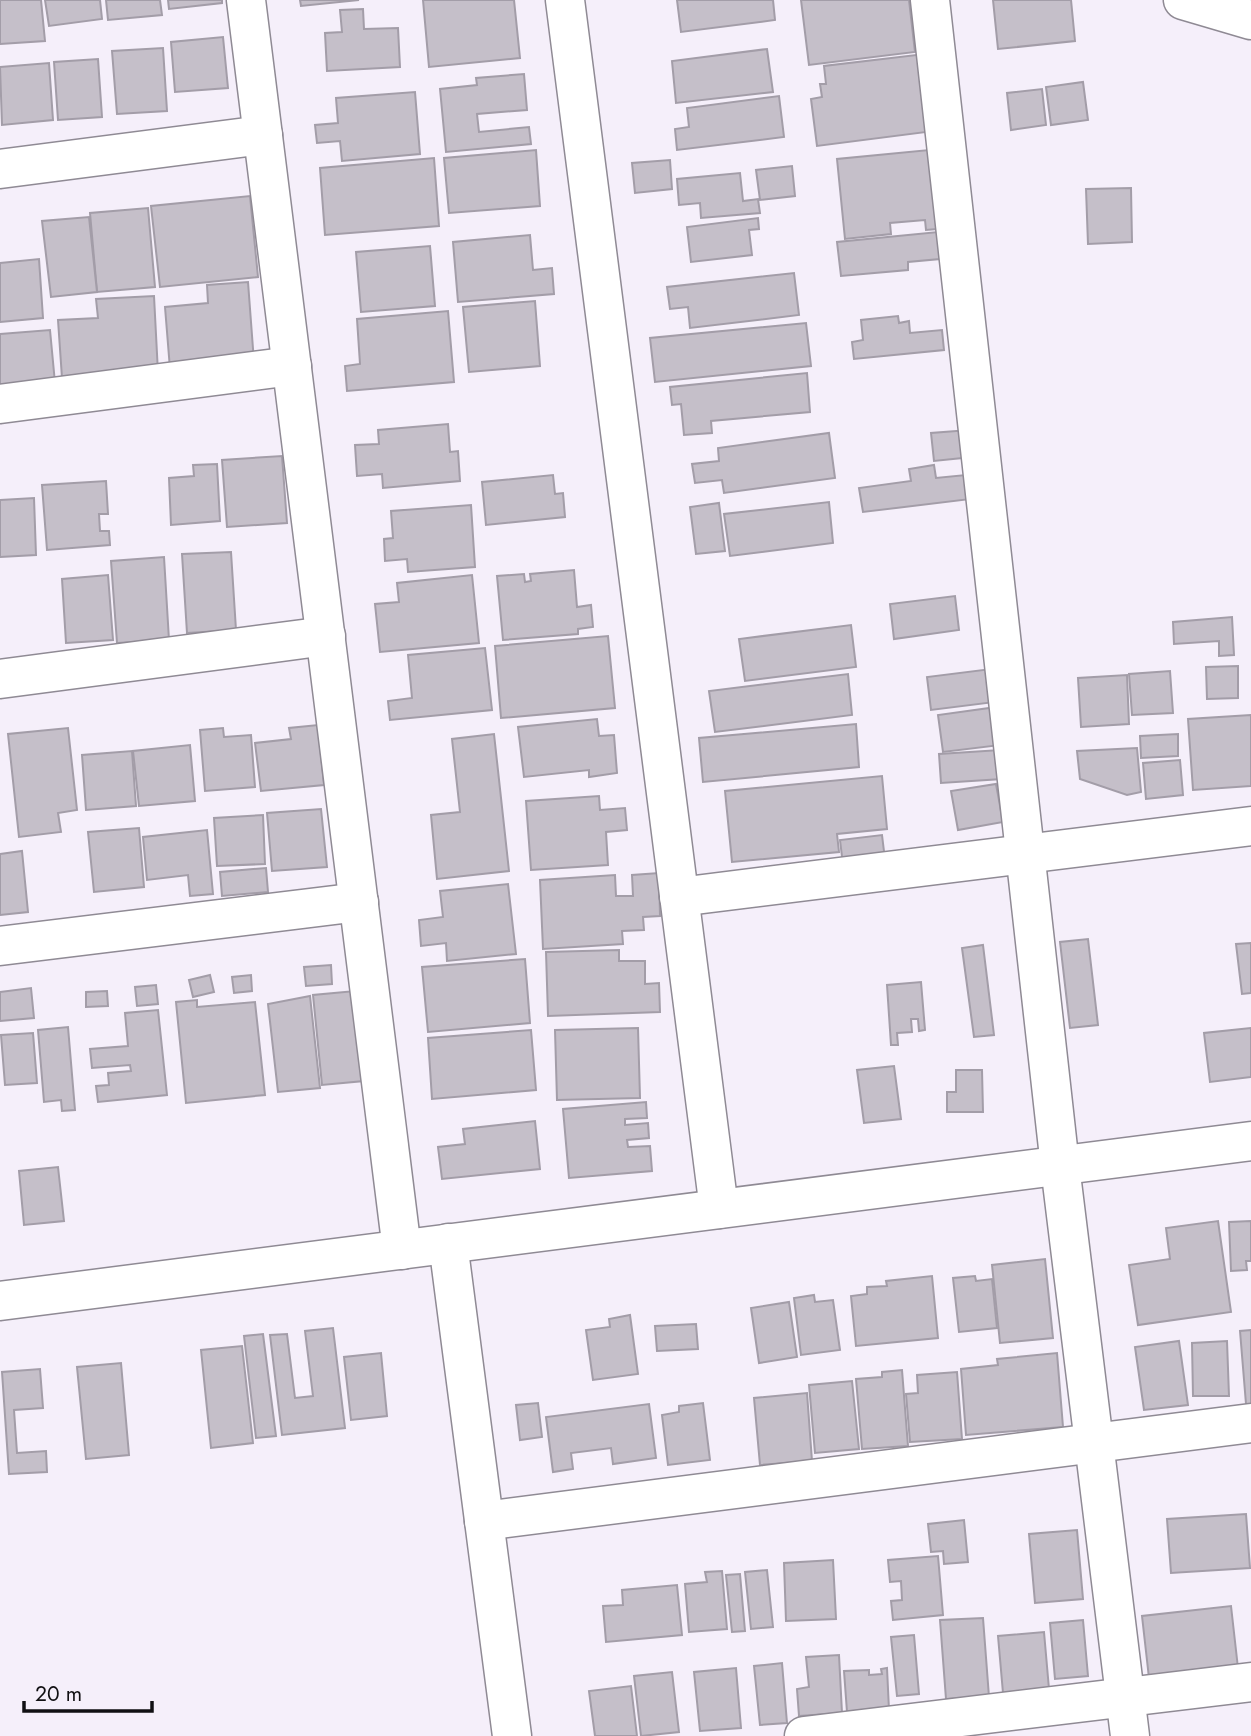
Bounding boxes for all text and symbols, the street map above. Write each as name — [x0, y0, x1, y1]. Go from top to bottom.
scale bar — [24, 1670, 152, 1714]
text: 20 m — [35, 1679, 82, 1709]

